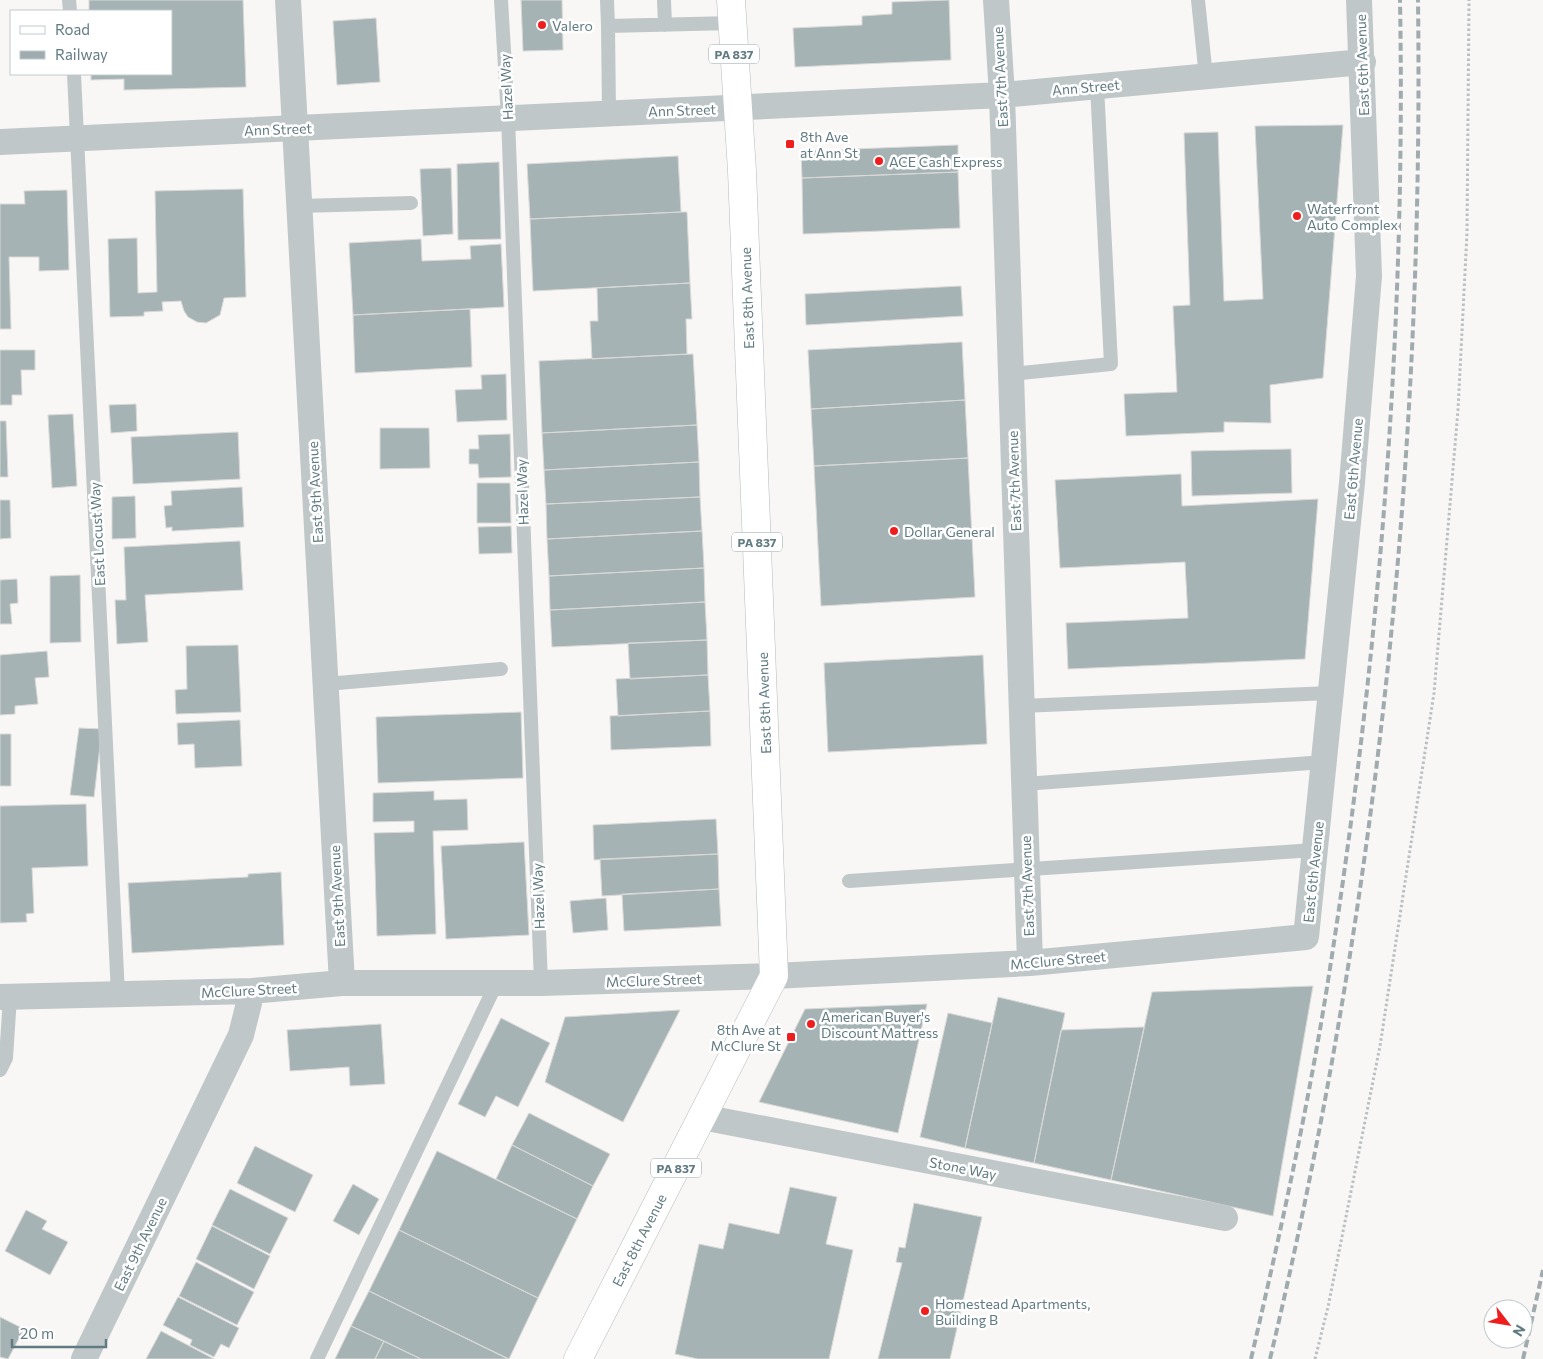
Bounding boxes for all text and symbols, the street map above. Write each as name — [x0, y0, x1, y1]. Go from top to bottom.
legend — [10, 10, 172, 75]
street label: East 6th Avenue — [1352, 14, 1372, 116]
place label: Valero — [552, 17, 593, 34]
marker: Valero — [536, 19, 548, 31]
text: Road — [55, 20, 90, 38]
street label: East 7th Avenue — [989, 26, 1011, 128]
road number: PA 837 — [709, 44, 759, 64]
text: Railway — [55, 45, 108, 63]
street label: Hazel Way — [496, 53, 516, 121]
street label: Ann Street — [1051, 76, 1121, 98]
street label: Ann Street — [648, 100, 717, 120]
street label: Ann Street — [244, 119, 313, 139]
place label: 8th Ave at Ann St — [800, 128, 858, 161]
marker: 8th Ave at Ann St — [784, 138, 796, 150]
place label: ACE Cash Express — [889, 153, 1002, 170]
marker: ACE Cash Express — [873, 155, 885, 167]
place label: Waterfront Auto Complex — [1307, 200, 1398, 233]
marker: Waterfront Auto Complex — [1291, 210, 1303, 222]
street label: East 8th Avenue — [737, 247, 757, 349]
street label: East 6th Avenue — [1340, 417, 1366, 521]
street label: East 7th Avenue — [1004, 430, 1024, 532]
street label: East 9th Avenue — [304, 441, 326, 543]
street label: Hazel Way — [512, 459, 532, 525]
street label: East Locust Way — [86, 482, 108, 586]
place label: Dollar General — [904, 523, 995, 540]
marker: Dollar General — [888, 525, 900, 537]
road number: PA 837 — [732, 532, 782, 552]
street label: East 8th Avenue — [754, 652, 774, 754]
street label: East 6th Avenue — [1299, 820, 1327, 924]
street label: East 7th Avenue — [1017, 835, 1037, 937]
street label: East 9th Avenue — [326, 845, 348, 947]
street label: Hazel Way — [528, 863, 548, 929]
street label: McClure Street — [1009, 947, 1107, 973]
street label: McClure Street — [606, 970, 703, 990]
street label: McClure Street — [200, 979, 298, 1001]
place label: American Buyer's Discount Mattress — [821, 1008, 938, 1041]
marker: American Buyer's Discount Mattress — [805, 1018, 817, 1030]
place label: 8th Ave at McClure St — [711, 1021, 781, 1054]
marker: 8th Ave at McClure St — [785, 1031, 797, 1043]
street label: Stone Way — [928, 1153, 998, 1183]
road number: PA 837 — [651, 1158, 701, 1178]
street label: East 8th Avenue — [608, 1191, 670, 1289]
street label: East 9th Avenue — [110, 1194, 170, 1294]
place label: Homestead Apartments, Building B — [935, 1295, 1090, 1328]
north arrow — [1483, 1299, 1533, 1349]
marker: Homestead Apartments, Building B — [919, 1305, 931, 1317]
scale bar — [12, 1316, 106, 1348]
text: N — [1510, 1322, 1530, 1340]
text: 20 m — [20, 1324, 54, 1342]

